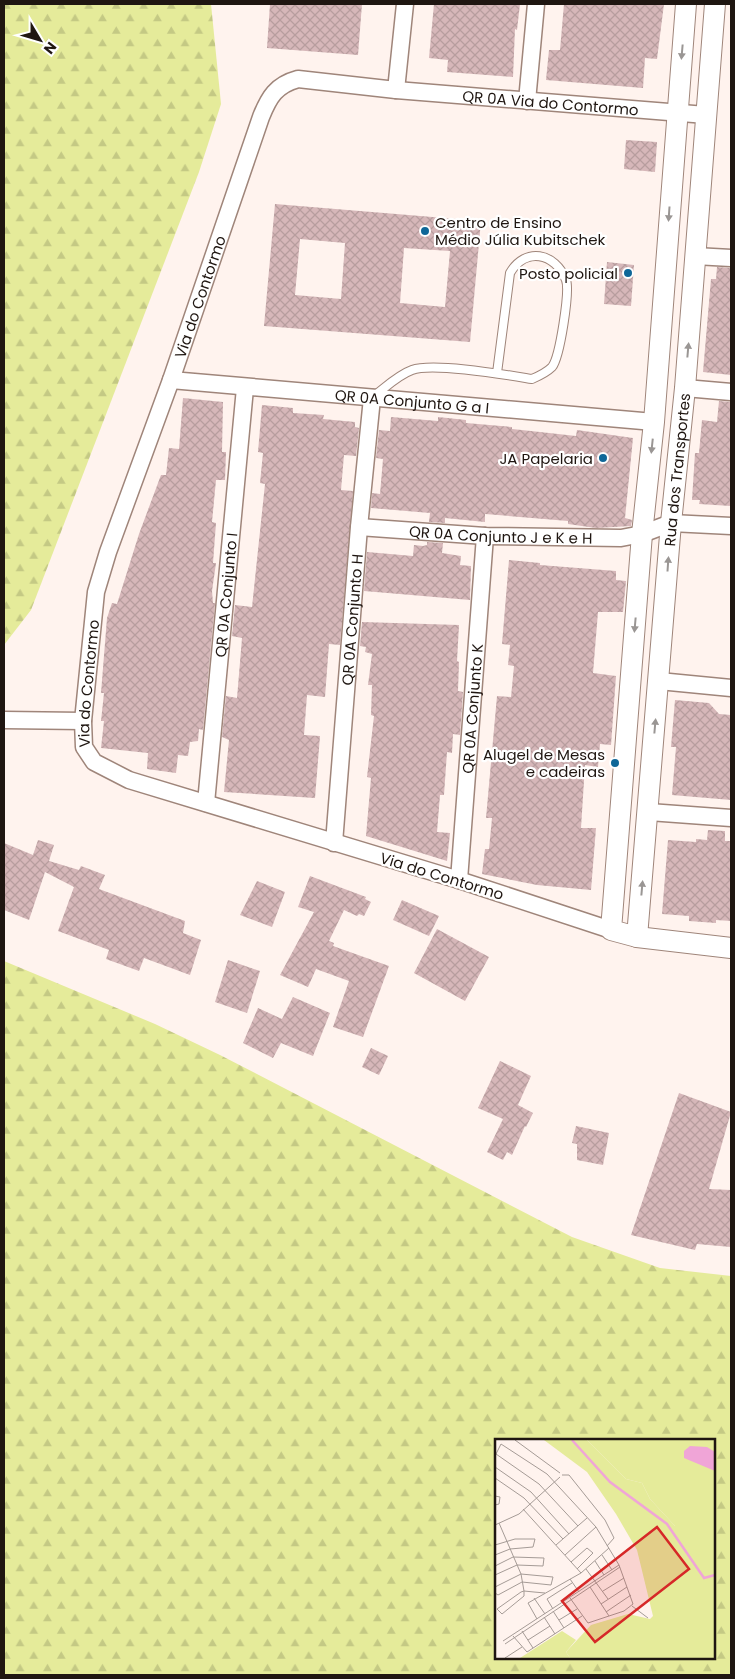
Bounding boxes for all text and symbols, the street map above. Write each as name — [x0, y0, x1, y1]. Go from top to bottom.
north arrow — [15, 15, 65, 65]
text: N — [39, 38, 61, 58]
one-way arrow — [677, 45, 685, 61]
street label: QR 0A Via do Contormo — [462, 85, 640, 120]
one-way arrow — [665, 207, 673, 223]
place label: Centro de Ensino Médio Júlia Kubitschek — [435, 212, 605, 250]
marker: Centro de Ensino Médio Júlia Kubitschek — [419, 225, 431, 237]
street label: Via do Contormo — [169, 232, 230, 361]
place label: Posto policial — [519, 263, 618, 284]
marker: Posto policial — [622, 267, 634, 279]
one-way arrow — [684, 342, 692, 358]
street label: QR 0A Conjunto G a I — [334, 384, 490, 418]
street label: Rua dos Transportes — [659, 392, 695, 547]
one-way arrow — [648, 438, 656, 454]
place label: JA Papelaria — [499, 448, 593, 469]
marker: JA Papelaria — [597, 452, 609, 464]
street label: QR 0A Conjunto J e K e H — [408, 520, 593, 548]
street label: QR 0A Conjunto I — [209, 532, 242, 658]
street label: QR 0A Conjunto H — [336, 553, 367, 686]
one-way arrow — [664, 556, 672, 572]
one-way arrow — [631, 618, 639, 634]
street label: Via do Contormo — [72, 619, 104, 748]
street label: QR 0A Conjunto K — [457, 643, 487, 774]
one-way arrow — [652, 718, 660, 734]
place label: Alugel de Mesas e cadeiras — [483, 744, 605, 782]
marker: Alugel de Mesas e cadeiras — [609, 757, 621, 769]
street label: Via do Contormo — [378, 847, 506, 905]
one-way arrow — [638, 880, 646, 896]
inset map — [495, 1439, 715, 1659]

